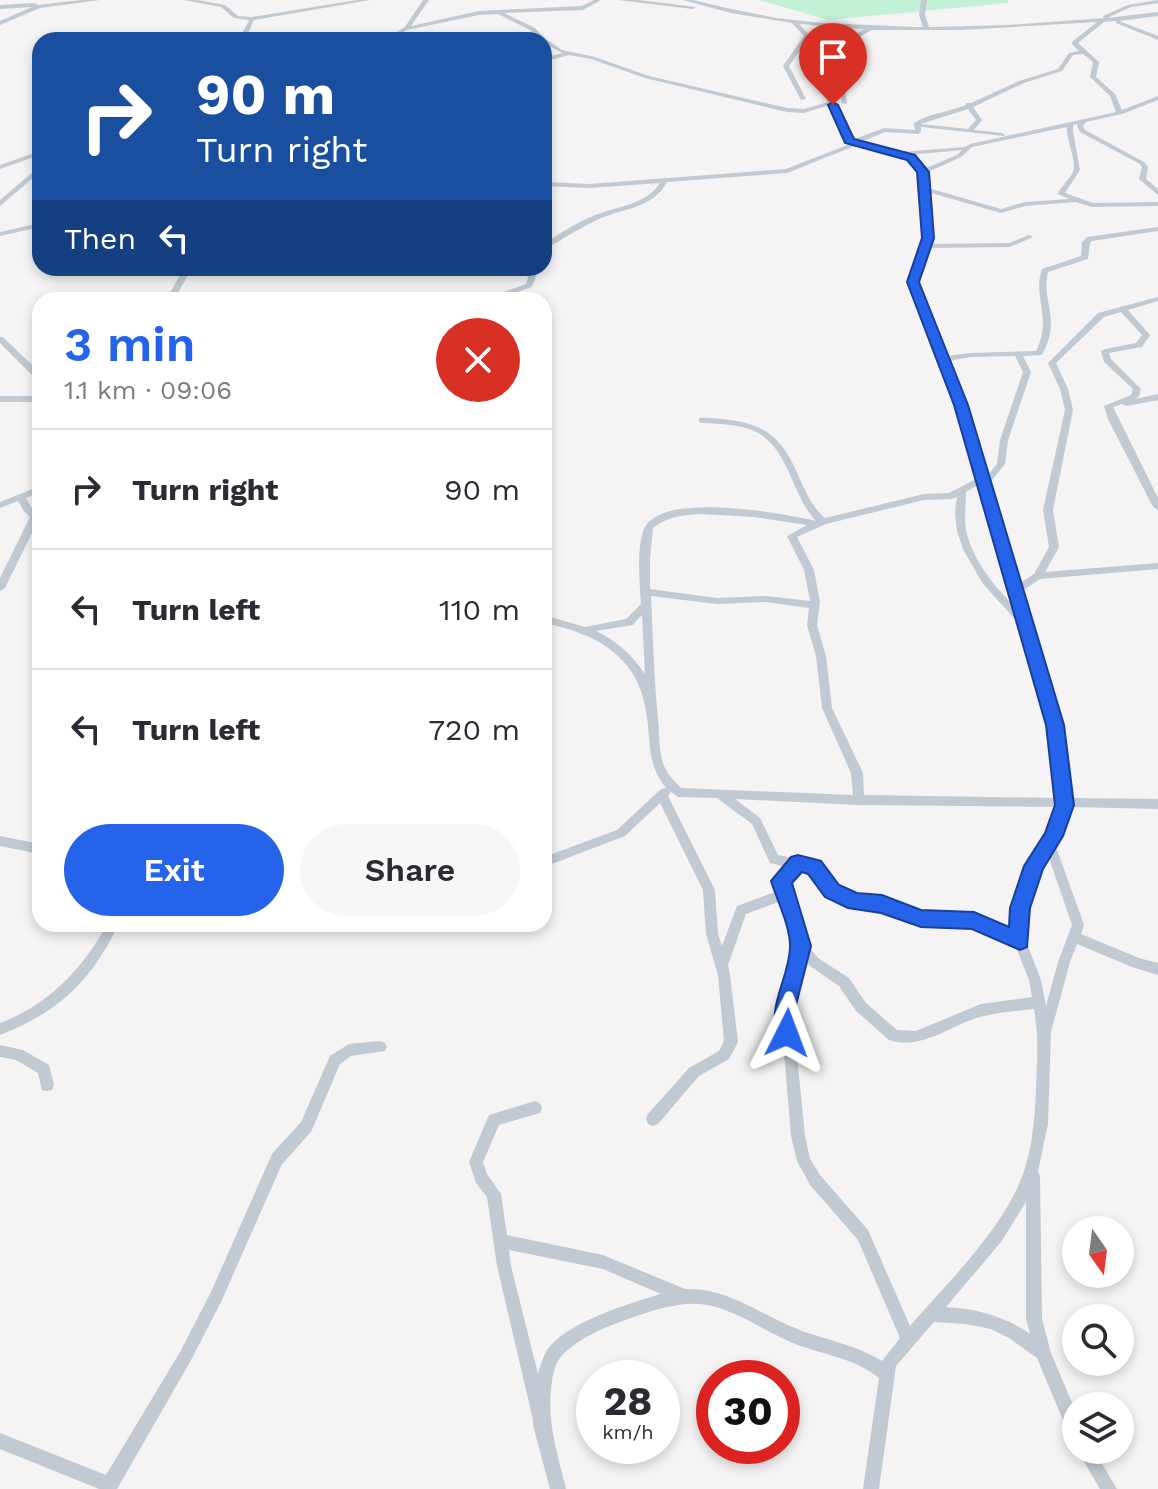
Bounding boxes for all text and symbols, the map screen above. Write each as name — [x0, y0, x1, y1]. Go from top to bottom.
pin — [799, 23, 867, 105]
icon: arrive — [811, 35, 855, 79]
text: 90 m — [196, 62, 335, 128]
icon: right — [64, 64, 168, 168]
text: Turn right — [196, 129, 367, 171]
icon: left — [152, 216, 196, 260]
text: Then — [64, 221, 136, 256]
text: 3 min — [64, 316, 196, 373]
button: close — [436, 318, 520, 402]
text: 1.1 km · 09:06 — [64, 375, 232, 405]
icon: right — [64, 467, 108, 511]
text: Turn right — [132, 472, 278, 507]
text: 90 m — [444, 472, 520, 507]
icon: left — [64, 587, 108, 631]
text: Turn left — [132, 592, 260, 627]
text: 110 m — [439, 592, 520, 627]
icon: left — [64, 707, 108, 751]
text: Turn left — [132, 712, 260, 747]
text: 720 m — [428, 712, 520, 747]
button: Exit — [64, 824, 284, 916]
button: Share — [300, 824, 520, 916]
position arrow — [745, 991, 829, 1075]
north arrow — [1062, 1216, 1134, 1288]
map controls — [1062, 1216, 1134, 1464]
button: search — [1062, 1304, 1134, 1376]
speed limit sign: 30 — [696, 1360, 800, 1464]
text: 28 — [604, 1378, 652, 1425]
button: layers — [1062, 1392, 1134, 1464]
text: km/h — [602, 1420, 654, 1444]

